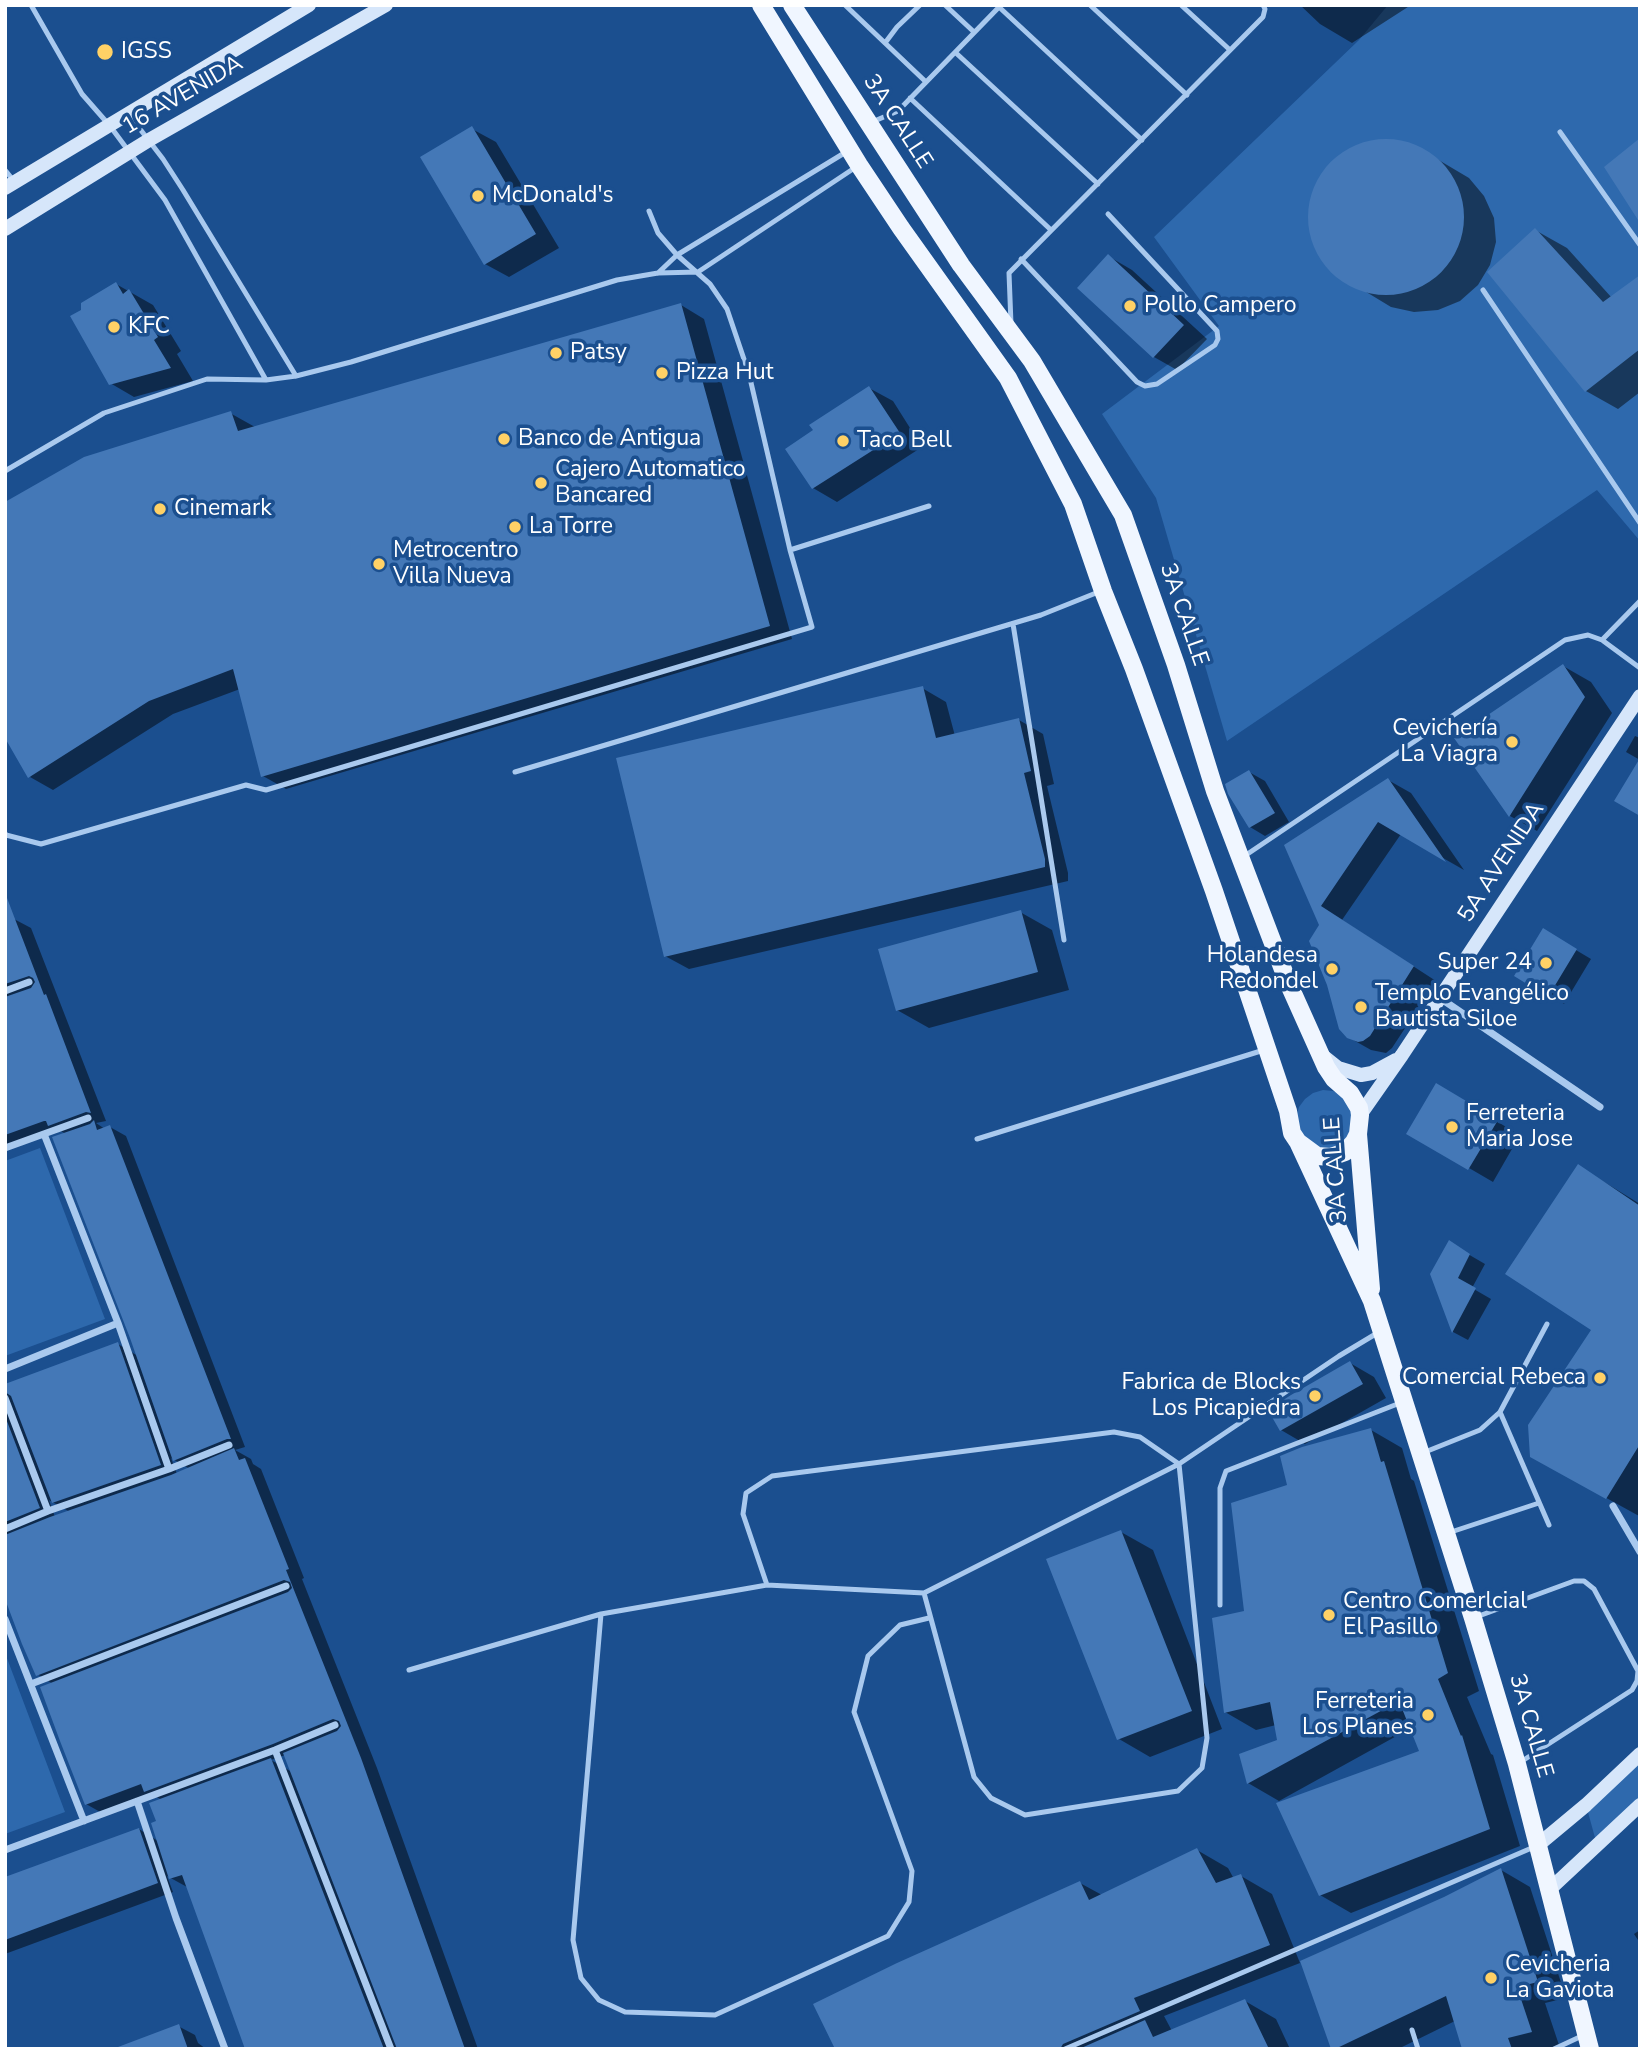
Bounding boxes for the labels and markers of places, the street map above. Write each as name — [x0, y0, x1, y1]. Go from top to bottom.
place label: IGSS — [121, 38, 172, 66]
marker: IGSS — [95, 42, 115, 62]
place label: McDonald's — [492, 182, 614, 210]
marker: McDonald's — [470, 188, 486, 204]
place label: Pollo Campero — [1144, 292, 1297, 320]
marker: Pollo Campero — [1122, 298, 1138, 314]
place label: KFC — [128, 313, 170, 341]
marker: KFC — [106, 319, 122, 335]
place label: Patsy — [570, 339, 627, 367]
marker: Patsy — [548, 345, 564, 361]
place label: Pizza Hut — [676, 359, 774, 387]
marker: Pizza Hut — [654, 365, 670, 381]
place label: Banco de Antigua — [518, 425, 701, 453]
place label: Taco Bell — [857, 427, 952, 455]
marker: Banco de Antigua — [496, 431, 512, 447]
marker: Taco Bell — [835, 433, 851, 449]
place label: Cajero Automatico Bancared — [555, 456, 746, 510]
marker: Cajero Automatico Bancared — [533, 475, 549, 491]
place label: Cinemark — [174, 495, 272, 523]
marker: Cinemark — [152, 501, 168, 517]
place label: La Torre — [529, 513, 613, 541]
marker: La Torre — [507, 519, 523, 535]
place label: Metrocentro Villa Nueva — [393, 537, 518, 591]
marker: Metrocentro Villa Nueva — [371, 556, 387, 572]
place label: Cevichería La Viagra — [1392, 715, 1498, 769]
marker: Cevichería La Viagra — [1504, 734, 1520, 750]
place label: Holandesa Redondel — [1207, 942, 1318, 996]
place label: Super 24 — [1438, 949, 1532, 977]
marker: Super 24 — [1538, 955, 1554, 971]
marker: Holandesa Redondel — [1324, 961, 1340, 977]
place label: Templo Evangélico Bautista Siloe — [1375, 980, 1569, 1034]
marker: Templo Evangélico Bautista Siloe — [1353, 999, 1369, 1015]
place label: Ferreteria Maria Jose — [1466, 1100, 1573, 1154]
marker: Ferreteria Maria Jose — [1444, 1119, 1460, 1135]
place label: Comercial Rebeca — [1402, 1364, 1586, 1392]
place label: Fabrica de Blocks Los Picapiedra — [1121, 1369, 1301, 1423]
marker: Comercial Rebeca — [1592, 1370, 1608, 1386]
marker: Fabrica de Blocks Los Picapiedra — [1307, 1388, 1323, 1404]
place label: Centro Comerlcial El Pasillo — [1343, 1588, 1527, 1642]
marker: Centro Comerlcial El Pasillo — [1321, 1607, 1337, 1623]
place label: Ferreteria Los Planes — [1302, 1688, 1414, 1742]
marker: Ferreteria Los Planes — [1420, 1707, 1436, 1723]
place label: Cevicheria La Gaviota — [1505, 1951, 1614, 2005]
marker: Cevicheria La Gaviota — [1483, 1970, 1499, 1986]

